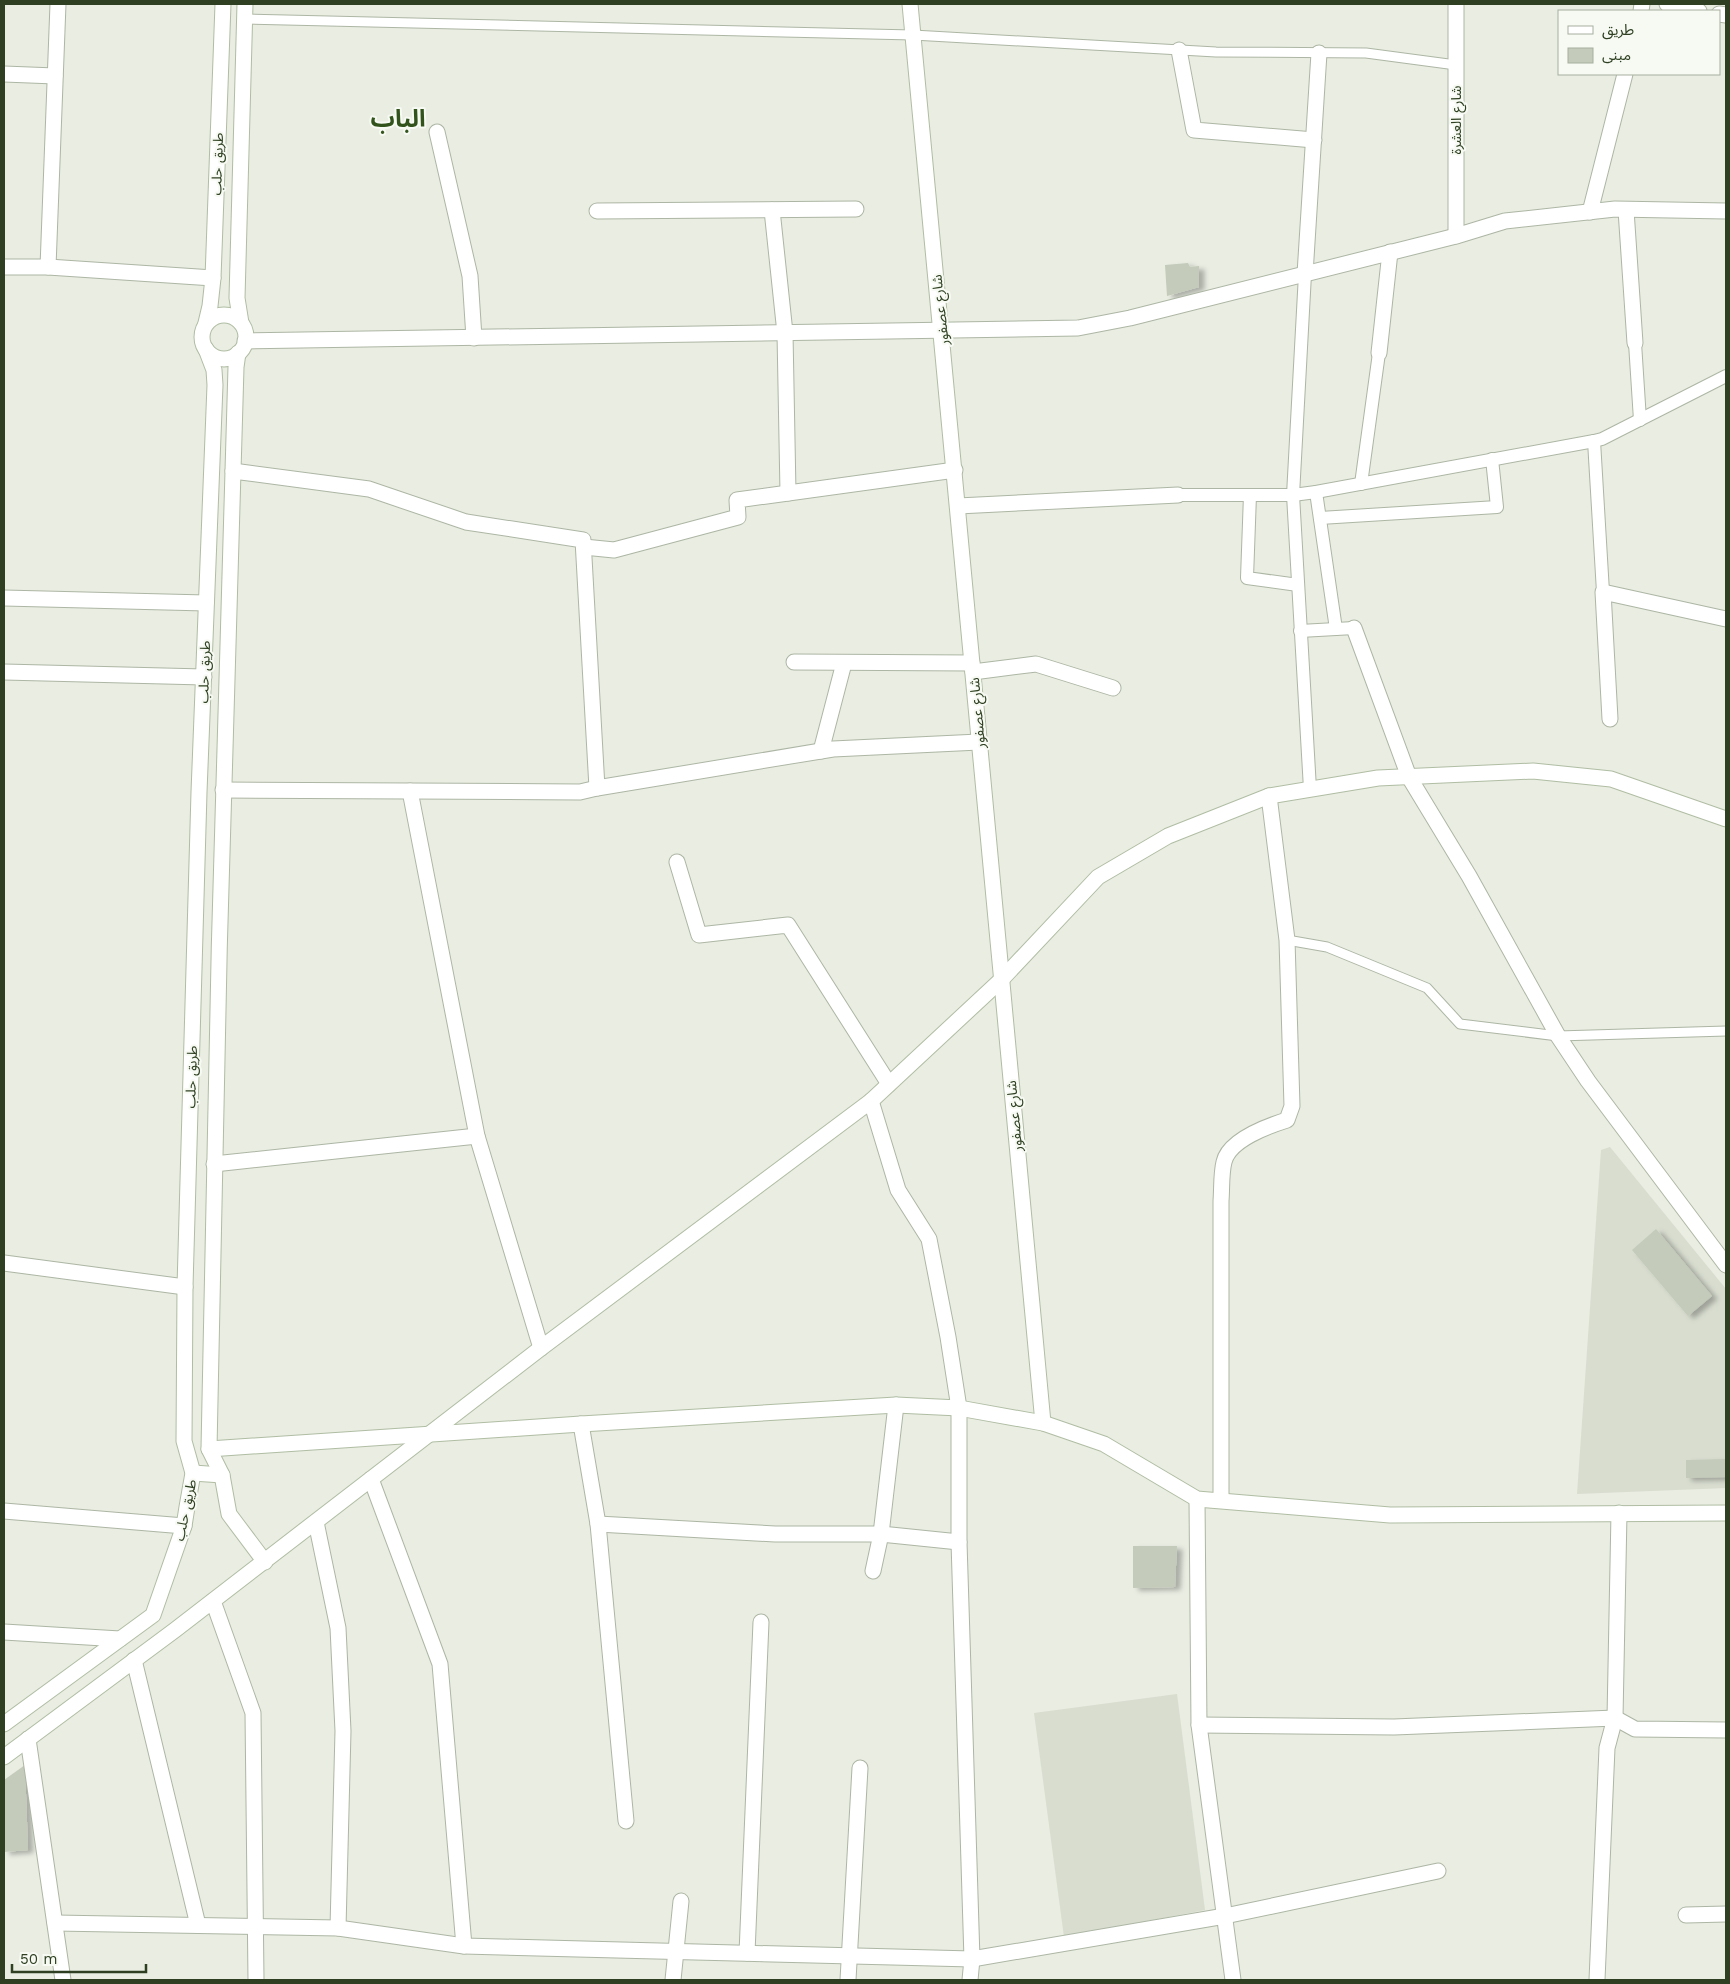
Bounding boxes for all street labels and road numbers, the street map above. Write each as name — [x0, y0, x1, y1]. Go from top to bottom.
street label: شارع العشرة — [1448, 86, 1467, 154]
street label: طريق حلب — [208, 132, 228, 196]
street label: شارع عصفور — [928, 273, 955, 347]
street label: طريق حلب — [195, 640, 215, 704]
street label: شارع عصفور — [966, 677, 991, 750]
street label: طريق حلب — [182, 1045, 202, 1109]
street label: شارع عصفور — [1003, 1080, 1028, 1153]
street label: طريق حلب — [171, 1478, 201, 1543]

